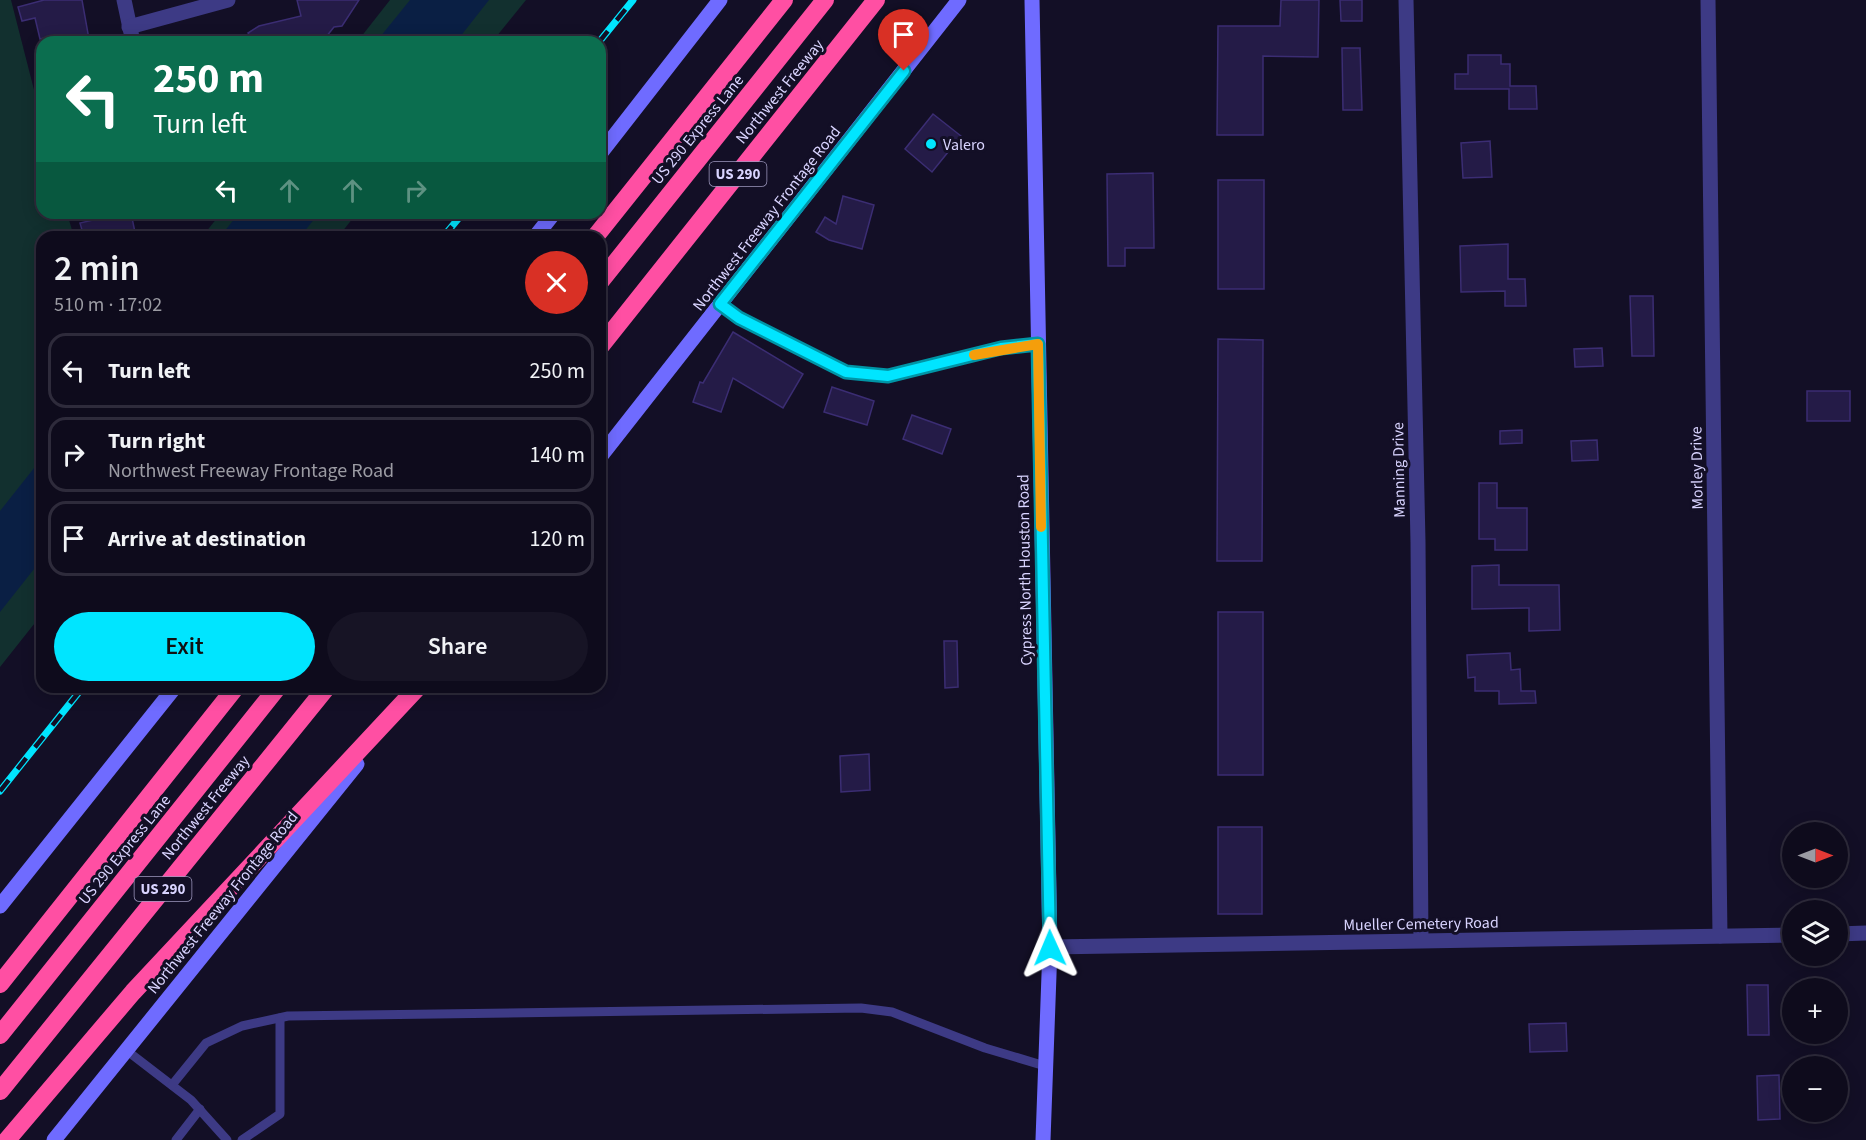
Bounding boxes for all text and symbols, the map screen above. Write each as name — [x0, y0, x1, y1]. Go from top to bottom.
pin — [878, 9, 929, 71]
icon: arrive — [887, 18, 920, 51]
street label: Northwest Freeway — [731, 34, 829, 149]
text: 250 m — [153, 49, 264, 109]
icon: left — [54, 60, 132, 138]
street label: US 290 Express Lane — [647, 70, 747, 188]
text: Turn left — [153, 105, 247, 144]
street label: Northwest Freeway Frontage Road — [688, 122, 846, 316]
place label: Valero — [943, 134, 985, 156]
marker: Valero — [924, 137, 938, 151]
road number: US 290 — [710, 162, 766, 186]
icon: left — [210, 174, 243, 207]
icon: ahead — [273, 174, 306, 207]
icon: ahead — [336, 174, 369, 207]
icon: right — [399, 174, 432, 207]
text: 2 min — [54, 243, 140, 294]
button: close — [525, 251, 588, 314]
text: 510 m · 17:02 — [54, 291, 162, 319]
icon: left — [57, 354, 90, 387]
text: Turn left — [108, 355, 190, 387]
text: 250 m — [530, 355, 585, 387]
street label: Manning Drive — [1387, 422, 1411, 518]
text: Turn right — [108, 425, 205, 457]
street label: Morley Drive — [1685, 426, 1709, 510]
icon: right — [57, 438, 90, 471]
text: 140 m — [530, 439, 585, 471]
text: Northwest Freeway Frontage Road — [108, 457, 394, 485]
street label: Cypress North Houston Road — [1012, 474, 1038, 666]
icon: arrive — [57, 522, 90, 555]
text: Arrive at destination — [108, 523, 306, 555]
text: 120 m — [530, 523, 585, 555]
button: Exit — [54, 612, 315, 681]
button: Share — [327, 612, 588, 681]
street label: Northwest Freeway — [157, 750, 255, 865]
street label: US 290 Express Lane — [74, 790, 174, 908]
street label: Northwest Freeway Frontage Road — [142, 807, 303, 999]
north arrow — [1782, 822, 1848, 888]
map controls — [1782, 822, 1848, 1122]
road number: US 290 — [134, 877, 192, 901]
button: layers — [1782, 900, 1848, 966]
street label: Mueller Cemetery Road — [1343, 912, 1499, 936]
position arrow — [1018, 916, 1082, 980]
button: + — [1782, 978, 1848, 1044]
button: − — [1782, 1056, 1848, 1122]

